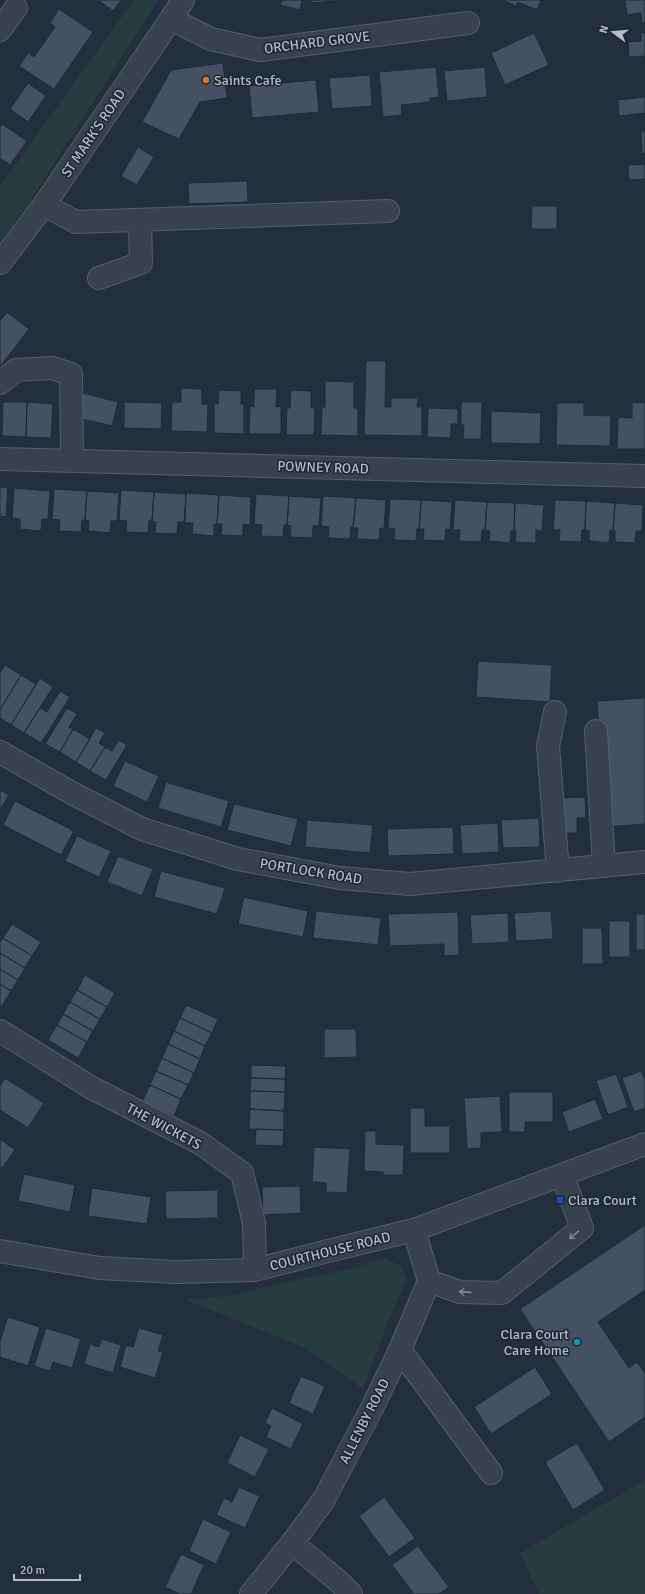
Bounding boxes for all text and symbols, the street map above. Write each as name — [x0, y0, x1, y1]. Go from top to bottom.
north arrow — [593, 12, 633, 52]
text: N — [597, 24, 611, 35]
street label: ORCHARD GROVE — [263, 28, 371, 57]
place label: Saints Cafe — [214, 72, 281, 89]
marker: Saints Cafe — [201, 75, 211, 85]
street label: ST MARK'S ROAD — [58, 86, 129, 181]
street label: POWNEY ROAD — [277, 457, 369, 478]
street label: PORTLOCK ROAD — [259, 855, 363, 888]
street label: THE WICKETS — [123, 1100, 204, 1153]
place label: Clara Court — [568, 1192, 637, 1209]
marker: Clara Court — [555, 1195, 565, 1205]
street label: COURTHOUSE ROAD — [268, 1228, 392, 1275]
one-way arrow — [569, 1230, 580, 1239]
one-way arrow — [459, 1288, 472, 1296]
place label: Clara Court Care Home — [500, 1326, 569, 1359]
marker: Clara Court Care Home — [572, 1337, 582, 1347]
street label: ALLENBY ROAD — [336, 1376, 393, 1467]
scale bar — [14, 1556, 80, 1582]
text: 20 m — [20, 1563, 45, 1578]

